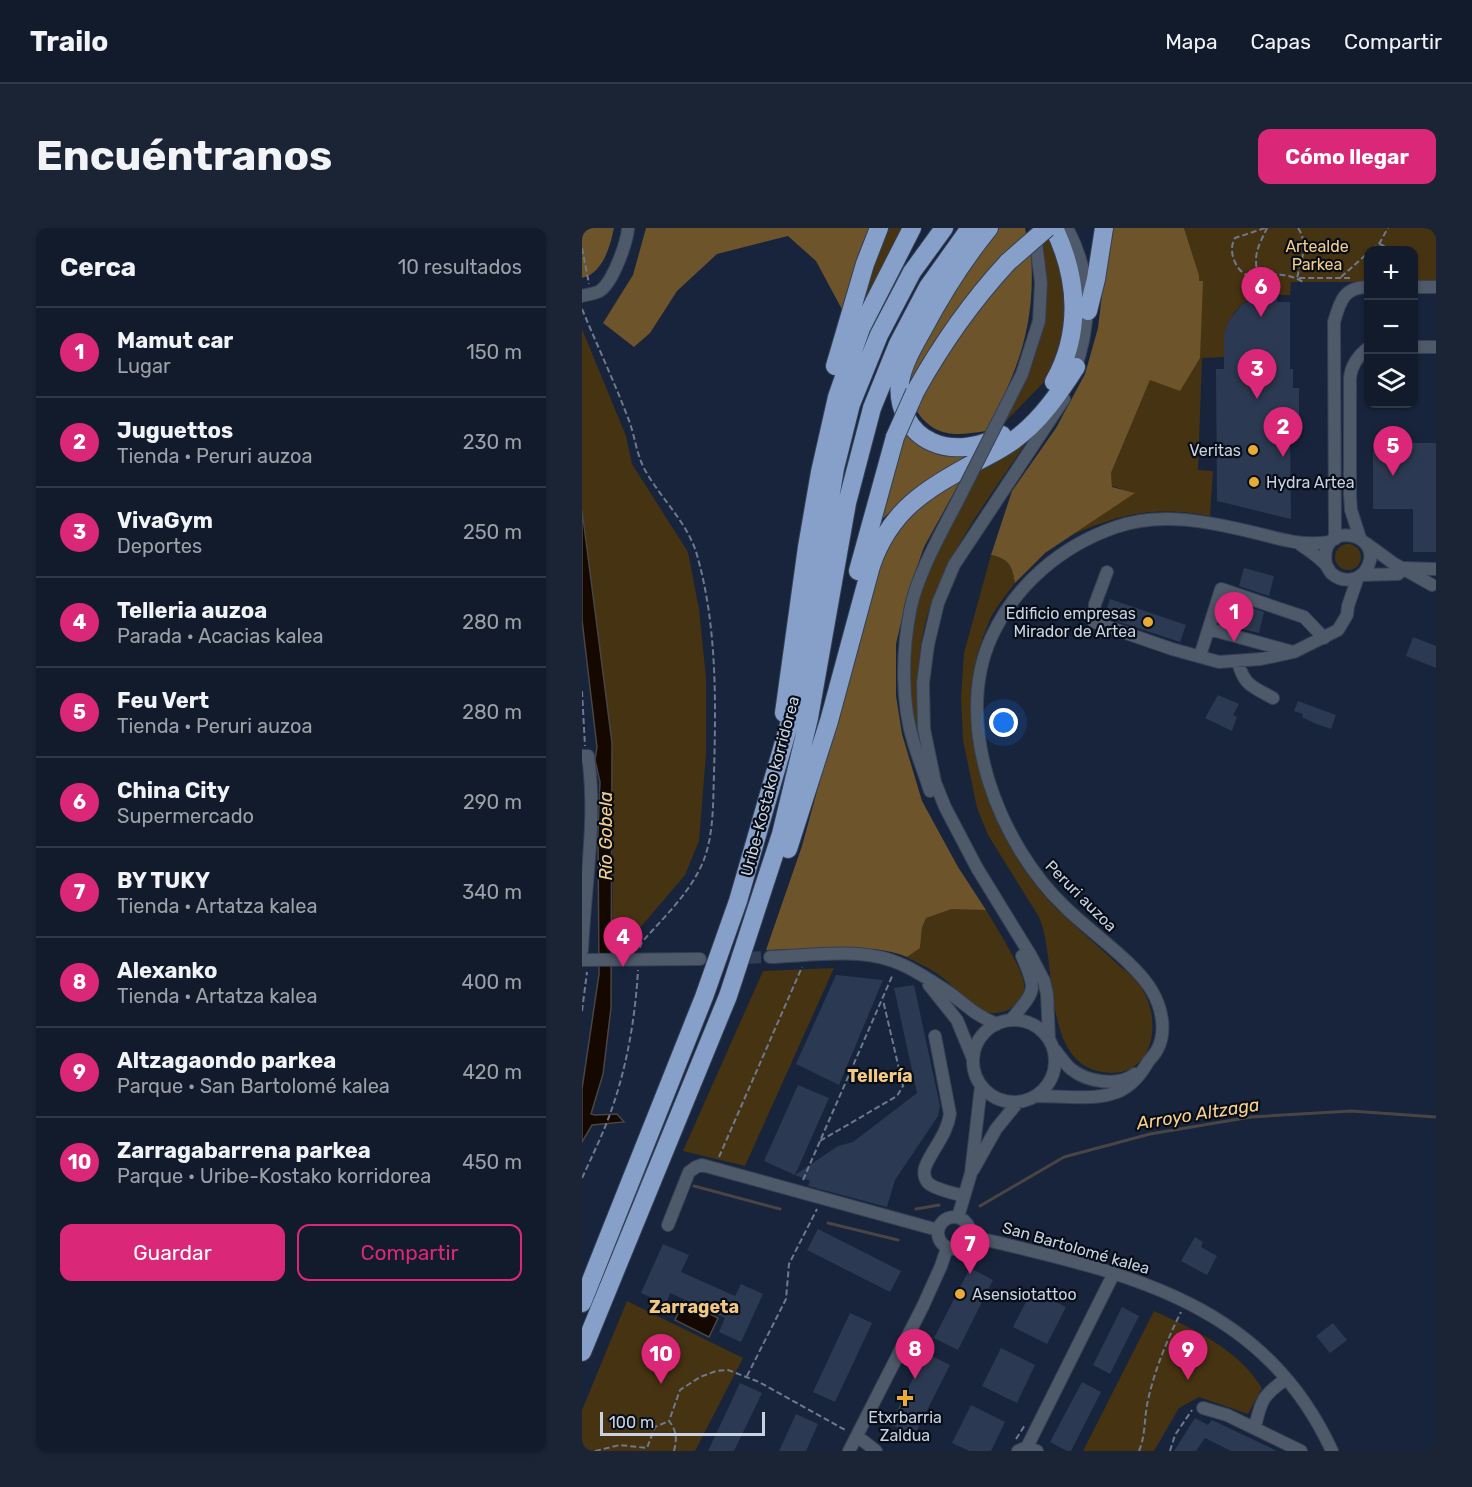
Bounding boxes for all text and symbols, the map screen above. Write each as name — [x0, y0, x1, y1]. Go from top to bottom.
text: Trailo — [30, 25, 108, 58]
text: Mapa — [1165, 29, 1218, 54]
text: Capas — [1251, 29, 1311, 54]
text: Compartir — [1344, 29, 1442, 54]
button: Cómo llegar — [1258, 129, 1436, 184]
text: Encuéntranos — [36, 131, 332, 181]
park label: Artealde Parkea — [1285, 237, 1349, 274]
map controls — [1364, 246, 1418, 408]
button: + — [1364, 246, 1418, 300]
text: Cerca — [60, 252, 136, 283]
text: 10 resultados — [398, 255, 522, 279]
pin: 6 — [1242, 268, 1280, 317]
button: − — [1364, 300, 1418, 354]
text: Mamut car — [117, 327, 233, 354]
text: 1 — [75, 340, 84, 364]
text: 150 m — [466, 340, 522, 364]
pin: 3 — [1238, 350, 1276, 399]
text: Lugar — [117, 354, 171, 378]
button: layers — [1364, 354, 1418, 408]
pin: 2 — [1264, 408, 1302, 457]
text: Juguettos — [117, 417, 233, 444]
pin: 5 — [1374, 426, 1412, 476]
text: 2 — [73, 430, 86, 454]
text: 230 m — [463, 430, 522, 454]
place label: Veritas — [1189, 441, 1241, 460]
marker: Veritas — [1246, 443, 1260, 457]
text: Tienda · Peruri auzoa — [117, 444, 313, 468]
place label: Hydra Artea — [1266, 473, 1355, 492]
marker: Hydra Artea — [1247, 475, 1261, 489]
text: VivaGym — [117, 507, 213, 534]
text: 3 — [73, 520, 86, 544]
text: 250 m — [463, 520, 522, 544]
text: Deportes — [117, 534, 202, 558]
pin: 1 — [1214, 592, 1254, 642]
text: Telleria auzoa — [117, 597, 267, 624]
place label: Edificio empresas Mirador de Artea — [1006, 604, 1136, 641]
text: 4 — [73, 610, 86, 634]
text: 280 m — [462, 610, 522, 634]
marker: Edificio empresas Mirador de Artea — [1141, 615, 1155, 629]
text: Parada · Acacias kalea — [117, 624, 324, 648]
text: Feu Vert — [117, 687, 209, 714]
street label: Uribe-Kostako korridorea — [737, 694, 803, 878]
text: 5 — [73, 700, 86, 724]
text: 280 m — [462, 700, 522, 724]
your location — [989, 708, 1018, 737]
text: Tienda · Peruri auzoa — [117, 714, 313, 738]
text: China City — [117, 777, 230, 804]
text: 6 — [73, 790, 86, 814]
text: 290 m — [463, 790, 522, 814]
water label: Río Gobela — [595, 791, 617, 881]
text: Supermercado — [117, 804, 254, 828]
street label: Peruri auzoa — [1041, 856, 1121, 936]
text: BY TUKY — [117, 867, 210, 894]
text: 7 — [74, 880, 85, 904]
text: 340 m — [462, 880, 522, 904]
text: Tienda · Artatza kalea — [117, 894, 317, 918]
pin: 4 — [604, 918, 642, 967]
text: Alexanko — [117, 957, 217, 984]
text: 8 — [73, 970, 86, 994]
text: 400 m — [462, 970, 522, 994]
text: Tienda · Artatza kalea — [117, 984, 317, 1008]
text: Altzagaondo parkea — [117, 1047, 336, 1074]
text: 9 — [73, 1060, 86, 1084]
text: 420 m — [462, 1060, 522, 1084]
district label: Tellería — [847, 1065, 913, 1087]
text: Parque · San Bartolomé kalea — [117, 1074, 390, 1098]
water label: Arroyo Altzaga — [1134, 1093, 1261, 1135]
text: Zarragabarrena parkea — [117, 1137, 371, 1164]
text: 10 — [68, 1150, 91, 1174]
text: 450 m — [462, 1150, 522, 1174]
text: Parque · Uribe-Kostako korridorea — [117, 1164, 431, 1188]
street label: San Bartolomé kalea — [1000, 1218, 1152, 1278]
button: Guardar — [60, 1224, 285, 1281]
button: Compartir — [297, 1224, 522, 1281]
pin: 7 — [950, 1224, 990, 1274]
place label: Asensiotattoo — [972, 1285, 1077, 1304]
marker: Asensiotattoo — [953, 1287, 967, 1301]
district label: Zarrageta — [649, 1296, 739, 1318]
pin: 8 — [896, 1330, 934, 1379]
pin: 9 — [1168, 1330, 1208, 1380]
pin: 10 — [642, 1334, 680, 1384]
marker: Etxrbarria Zaldua — [898, 1391, 912, 1405]
place label: Etxrbarria Zaldua — [868, 1408, 942, 1445]
scale bar — [600, 1409, 765, 1436]
text: 100 m — [609, 1413, 654, 1432]

